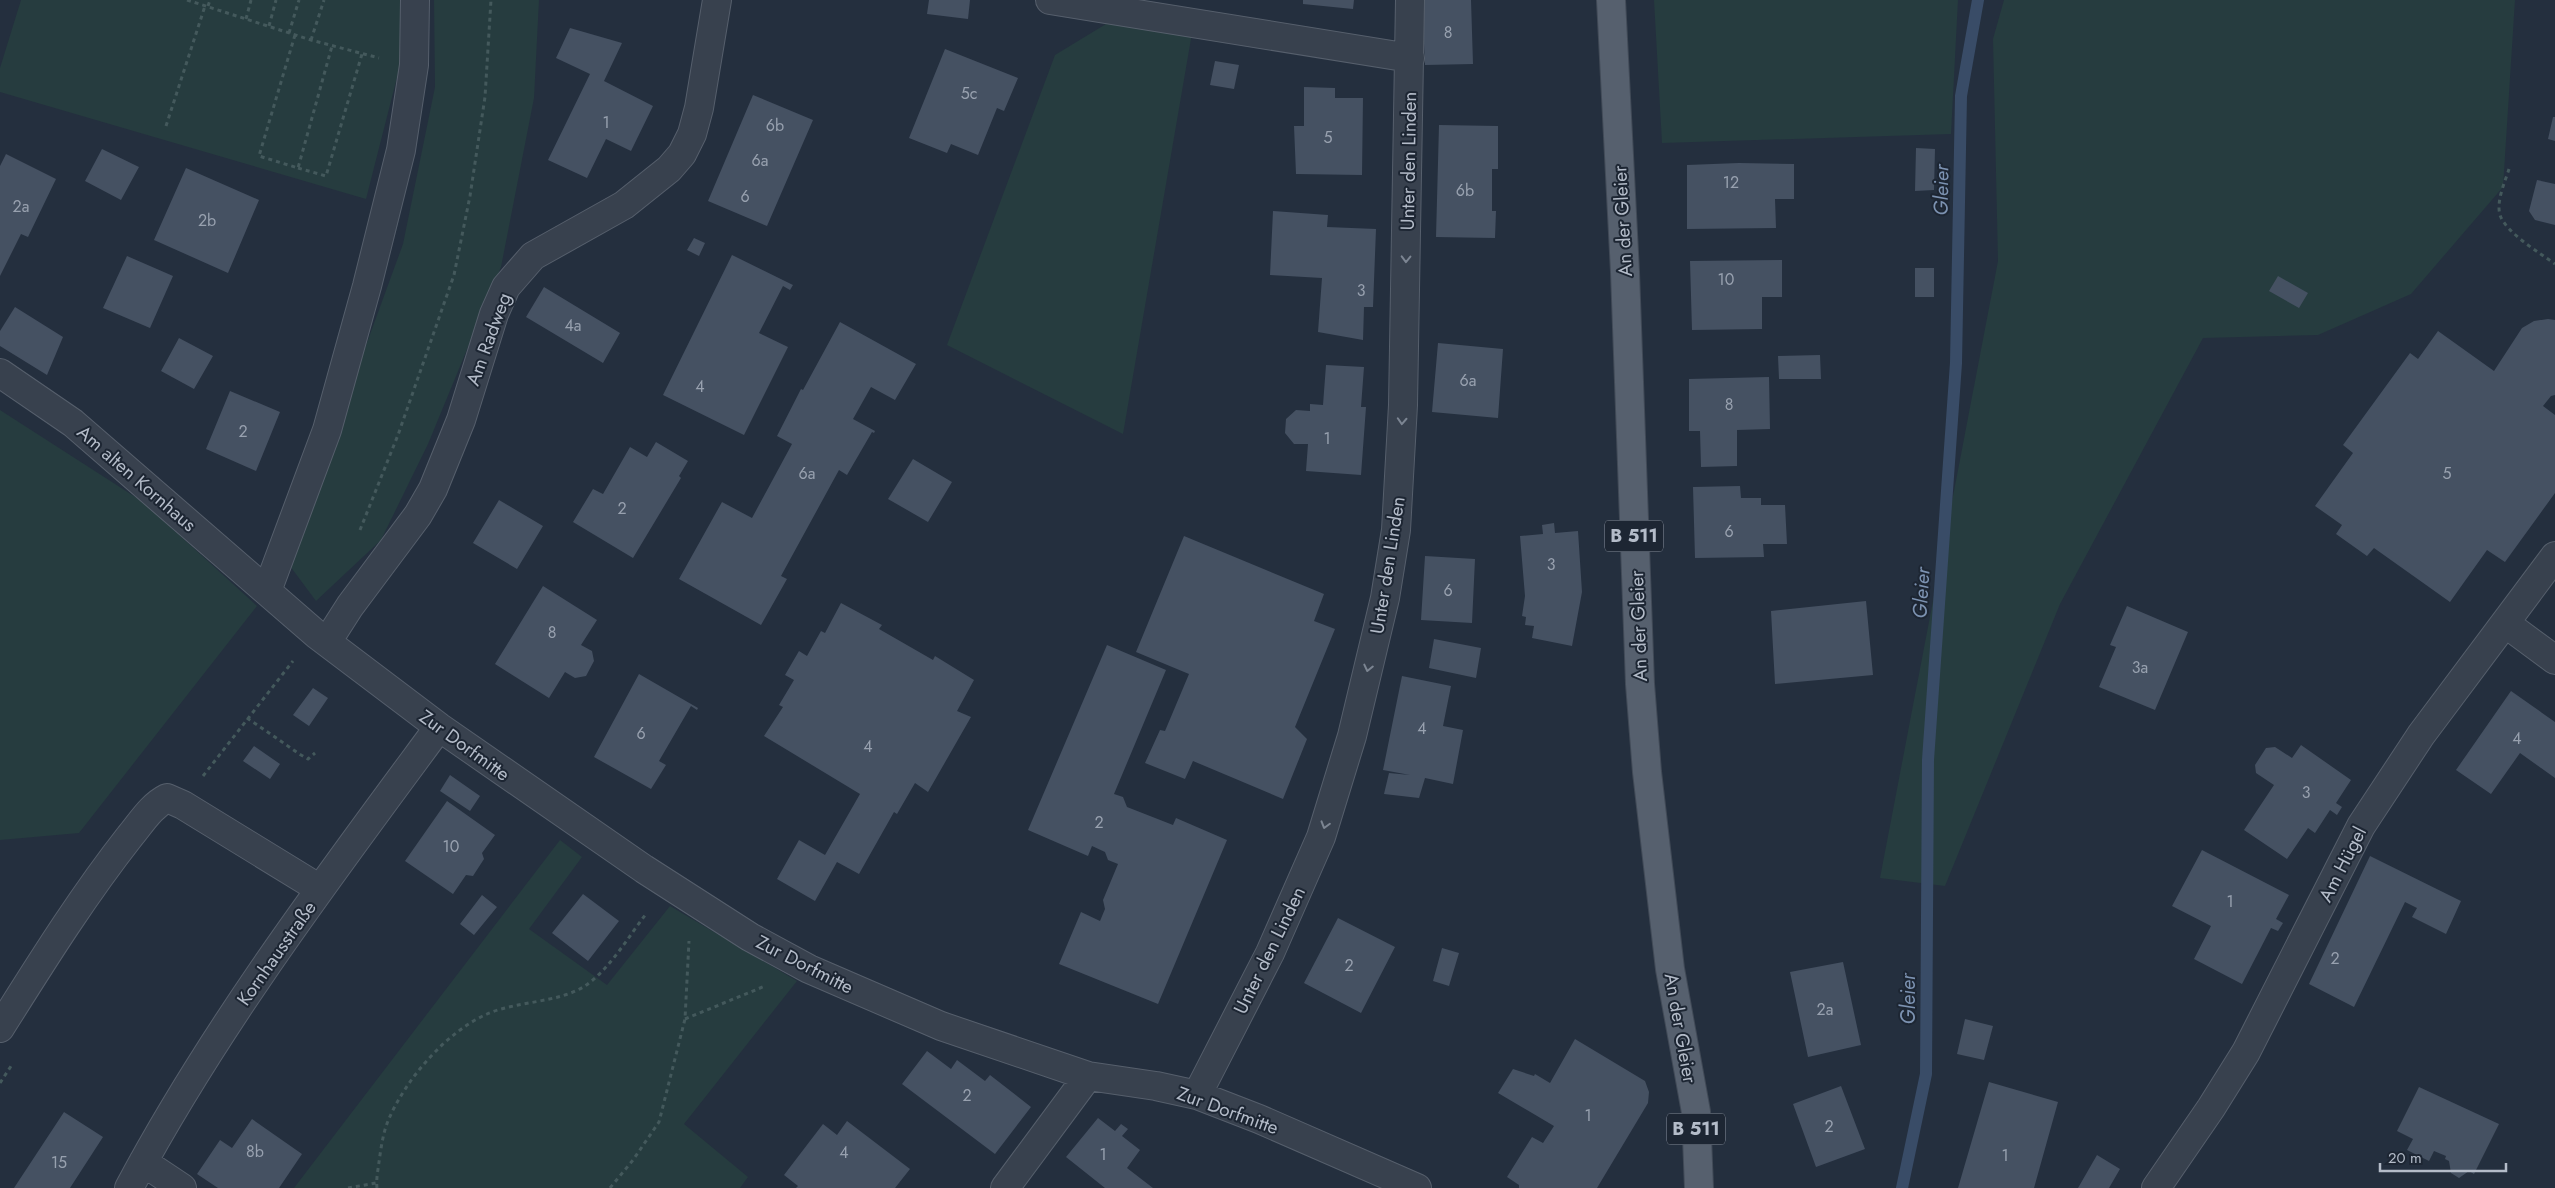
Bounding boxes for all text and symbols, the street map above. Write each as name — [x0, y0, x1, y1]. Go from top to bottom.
house number: 8 — [1444, 21, 1452, 44]
house number: 5c — [961, 82, 977, 105]
street label: Unter den Linden — [1394, 91, 1423, 231]
house number: 1 — [602, 111, 610, 134]
house number: 6b — [766, 114, 784, 137]
house number: 5 — [1323, 126, 1333, 149]
house number: 6a — [752, 149, 768, 172]
water label: Gleier — [1927, 163, 1956, 216]
street label: An der Gleier — [1606, 164, 1639, 277]
house number: 12 — [1723, 171, 1739, 194]
house number: 6b — [1456, 179, 1474, 202]
house number: 6 — [740, 185, 750, 208]
house number: 2a — [13, 195, 29, 218]
house number: 2b — [198, 209, 216, 232]
one-way arrow — [1401, 255, 1411, 263]
house number: 10 — [1718, 268, 1734, 291]
house number: 3 — [1357, 279, 1366, 302]
street label: Am Radweg — [459, 289, 518, 389]
house number: 4a — [564, 314, 582, 337]
house number: 6a — [1460, 369, 1476, 392]
house number: 4 — [695, 375, 705, 398]
house number: 8 — [1725, 393, 1733, 416]
one-way arrow — [1397, 418, 1407, 425]
street label: Am alten Kornhaus — [71, 419, 203, 538]
house number: 2 — [238, 420, 248, 443]
house number: 1 — [1323, 427, 1331, 450]
house number: 6a — [799, 462, 815, 485]
house number: 5 — [2442, 462, 2452, 485]
street label: Unter den Linden — [1363, 494, 1412, 636]
house number: 2 — [617, 497, 627, 520]
road number: B 511 — [1605, 520, 1663, 552]
house number: 6 — [1724, 520, 1734, 543]
house number: 3 — [1547, 553, 1556, 576]
water label: Gleier — [1905, 565, 1938, 620]
street label: An der Gleier — [1623, 569, 1654, 682]
house number: 6 — [1443, 579, 1453, 602]
house number: 8 — [548, 621, 556, 644]
house number: 3a — [2132, 656, 2148, 679]
one-way arrow — [1363, 664, 1374, 673]
street label: Zur Dorfmitte — [414, 703, 516, 788]
house number: 4 — [1417, 717, 1427, 740]
house number: 6 — [636, 722, 646, 745]
house number: 4 — [2512, 727, 2522, 750]
house number: 4 — [863, 735, 873, 758]
house number: 3 — [2302, 781, 2311, 804]
house number: 2 — [1094, 811, 1104, 834]
one-way arrow — [1321, 820, 1331, 828]
street label: Am Hügel — [2312, 822, 2373, 907]
house number: 10 — [443, 835, 459, 858]
street label: Unter den Linden — [1227, 882, 1312, 1019]
house number: 1 — [2226, 890, 2234, 913]
street label: Kornhausstraße — [230, 895, 323, 1011]
street label: Zur Dorfmitte — [751, 928, 858, 1001]
house number: 2 — [2330, 947, 2340, 970]
house number: 2 — [1344, 954, 1354, 977]
street label: An der Gleier — [1658, 971, 1704, 1086]
water label: Gleier — [1894, 972, 1923, 1025]
house number: 2a — [1817, 998, 1833, 1021]
street label: Zur Dorfmitte — [1173, 1080, 1282, 1141]
house number: 2 — [962, 1084, 972, 1107]
house number: 1 — [1584, 1104, 1592, 1127]
road number: B 511 — [1667, 1114, 1725, 1144]
house number: 2 — [1824, 1115, 1834, 1138]
house number: 8b — [246, 1140, 264, 1163]
scale bar — [2380, 1140, 2506, 1172]
house number: 4 — [839, 1141, 849, 1164]
house number: 1 — [1099, 1143, 1107, 1166]
house number: 1 — [2001, 1144, 2009, 1167]
text: 20 m — [2388, 1147, 2422, 1169]
house number: 15 — [51, 1151, 67, 1174]

